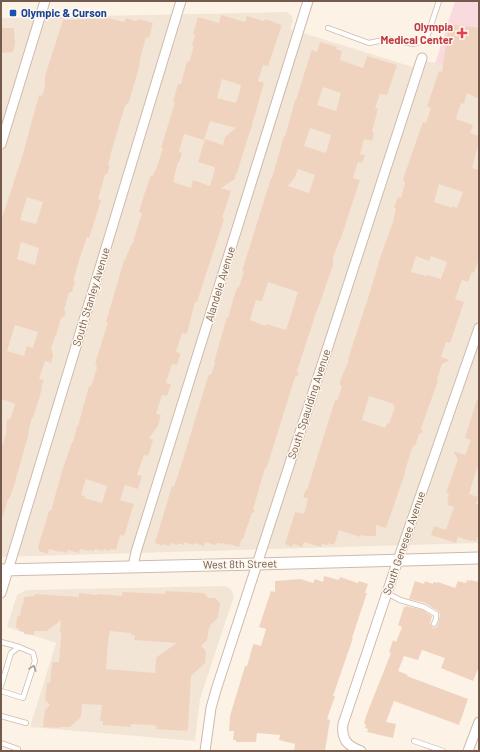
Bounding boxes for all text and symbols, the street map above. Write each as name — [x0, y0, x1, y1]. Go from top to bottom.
place label: Olympic & Curson — [21, 6, 107, 19]
marker: Olympic & Curson — [8, 8, 18, 18]
place label: Olympia Medical Center — [380, 20, 454, 46]
marker: Olympia Medical Center — [456, 27, 468, 39]
street label: Alandele Avenue — [202, 244, 237, 323]
street label: South Stanley Avenue — [69, 246, 112, 348]
street label: South Spaulding Avenue — [285, 347, 332, 460]
street label: South Genesee Avenue — [380, 489, 427, 596]
street label: West 8th Street — [203, 556, 277, 571]
one-way arrow — [28, 665, 37, 672]

